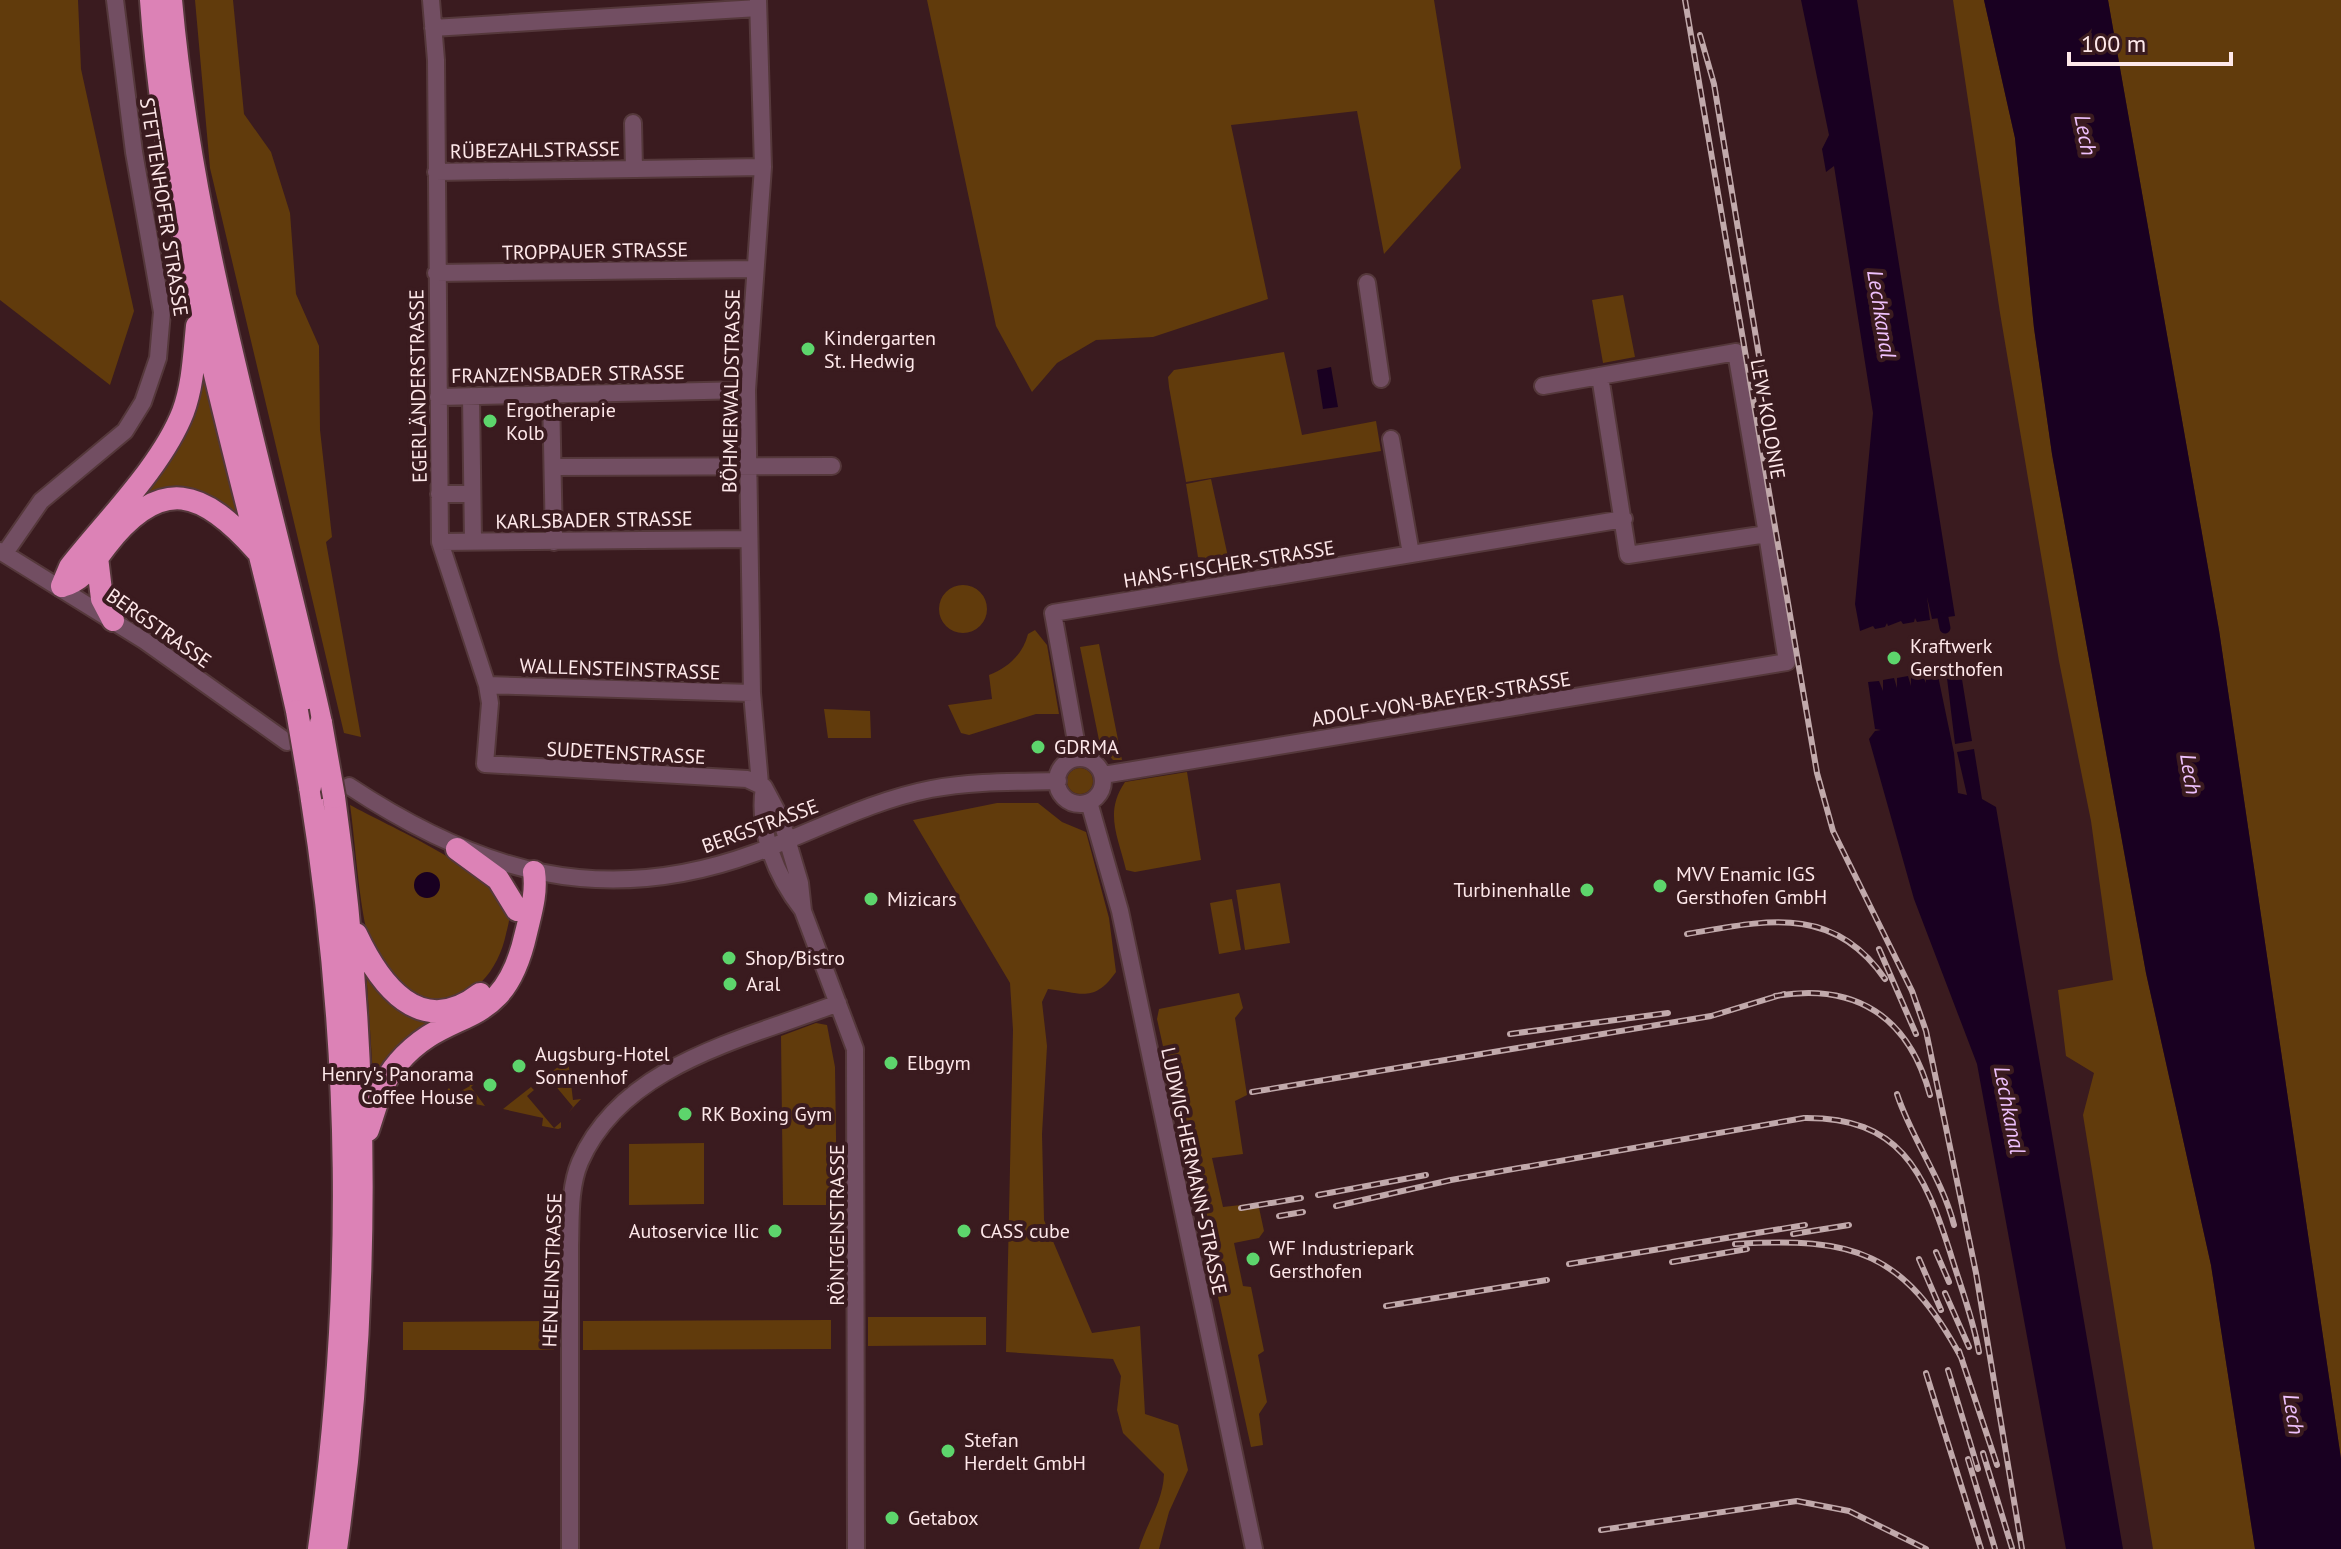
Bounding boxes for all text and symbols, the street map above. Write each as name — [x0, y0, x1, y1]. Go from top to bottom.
scale bar — [2069, 16, 2231, 66]
text: 100 m — [2081, 28, 2146, 59]
street label: STETTENHOFER STRASSE — [134, 96, 194, 318]
water label: Lech — [2068, 112, 2104, 158]
street label: RÜBEZAHLSTRASSE — [450, 136, 620, 164]
street label: TROPPAUER STRASSE — [502, 236, 688, 266]
water label: Lechkanal — [1861, 268, 1903, 360]
street label: EGERLÄNDERSTRASSE — [403, 289, 433, 483]
street label: BÖHMERWALDSTRASSE — [716, 289, 746, 493]
place label: Kindergarten St. Hedwig — [824, 325, 936, 374]
marker: Kindergarten St. Hedwig — [799, 340, 817, 358]
street label: LEW-KOLONIE — [1745, 357, 1791, 481]
street label: FRANZENSBADER STRASSE — [451, 359, 685, 389]
place label: Ergotherapie Kolb — [506, 397, 616, 446]
marker: Ergotherapie Kolb — [481, 412, 499, 430]
street label: KARLSBADER STRASSE — [495, 505, 693, 535]
street label: HANS-FISCHER-STRASSE — [1121, 534, 1337, 594]
street label: BERGSTRASSE — [101, 582, 217, 674]
place label: Kraftwerk Gersthofen — [1910, 633, 2003, 682]
marker: Kraftwerk Gersthofen — [1885, 649, 1903, 667]
street label: WALLENSTEINSTRASSE — [519, 652, 721, 686]
street label: ADOLF-VON-BAEYER-STRASSE — [1310, 666, 1572, 732]
place label: GDRMA — [1054, 734, 1119, 760]
street label: SUDETENSTRASSE — [546, 736, 706, 770]
marker: GDRMA — [1029, 738, 1047, 756]
water label: Lech — [2174, 751, 2208, 797]
street label: BERGSTRASSE — [698, 793, 822, 859]
place label: MVV Enamic IGS Gersthofen GmbH — [1676, 861, 1827, 910]
place label: Turbinenhalle — [1454, 877, 1571, 903]
marker: MVV Enamic IGS Gersthofen GmbH — [1651, 877, 1669, 895]
marker: Turbinenhalle — [1578, 881, 1596, 899]
place label: Mizicars — [887, 886, 957, 912]
marker: Mizicars — [862, 890, 880, 908]
place label: Shop/Bistro — [745, 945, 845, 971]
marker: Shop/Bistro — [720, 949, 738, 967]
place label: Aral — [746, 971, 780, 997]
marker: Aral — [721, 975, 739, 993]
place label: Augsburg-Hotel Sonnenhof — [535, 1041, 670, 1090]
street label: LUDWIG-HERMANN-STRASSE — [1155, 1045, 1233, 1297]
place label: Elbgym — [907, 1050, 971, 1076]
marker: Elbgym — [882, 1054, 900, 1072]
marker: Augsburg-Hotel Sonnenhof — [510, 1057, 528, 1075]
place label: Henry's Panorama Coffee House — [322, 1061, 474, 1110]
water label: Lechkanal — [1988, 1063, 2032, 1157]
marker: Henry's Panorama Coffee House — [481, 1076, 499, 1094]
place label: RK Boxing Gym — [701, 1101, 832, 1127]
marker: RK Boxing Gym — [676, 1105, 694, 1123]
street label: RÖNTGENSTRASSE — [824, 1144, 850, 1306]
street label: HENLEINSTRASSE — [536, 1192, 568, 1348]
place label: Autoservice Ilic — [629, 1218, 759, 1244]
place label: CASS cube — [980, 1218, 1070, 1244]
marker: Autoservice Ilic — [766, 1222, 784, 1240]
marker: CASS cube — [955, 1222, 973, 1240]
place label: WF Industriepark Gersthofen — [1269, 1235, 1415, 1284]
marker: WF Industriepark Gersthofen — [1244, 1250, 1262, 1268]
water label: Lech — [2277, 1391, 2311, 1437]
place label: Stefan Herdelt GmbH — [964, 1427, 1086, 1476]
marker: Stefan Herdelt GmbH — [939, 1442, 957, 1460]
place label: Getabox — [908, 1505, 978, 1531]
marker: Getabox — [883, 1509, 901, 1527]

